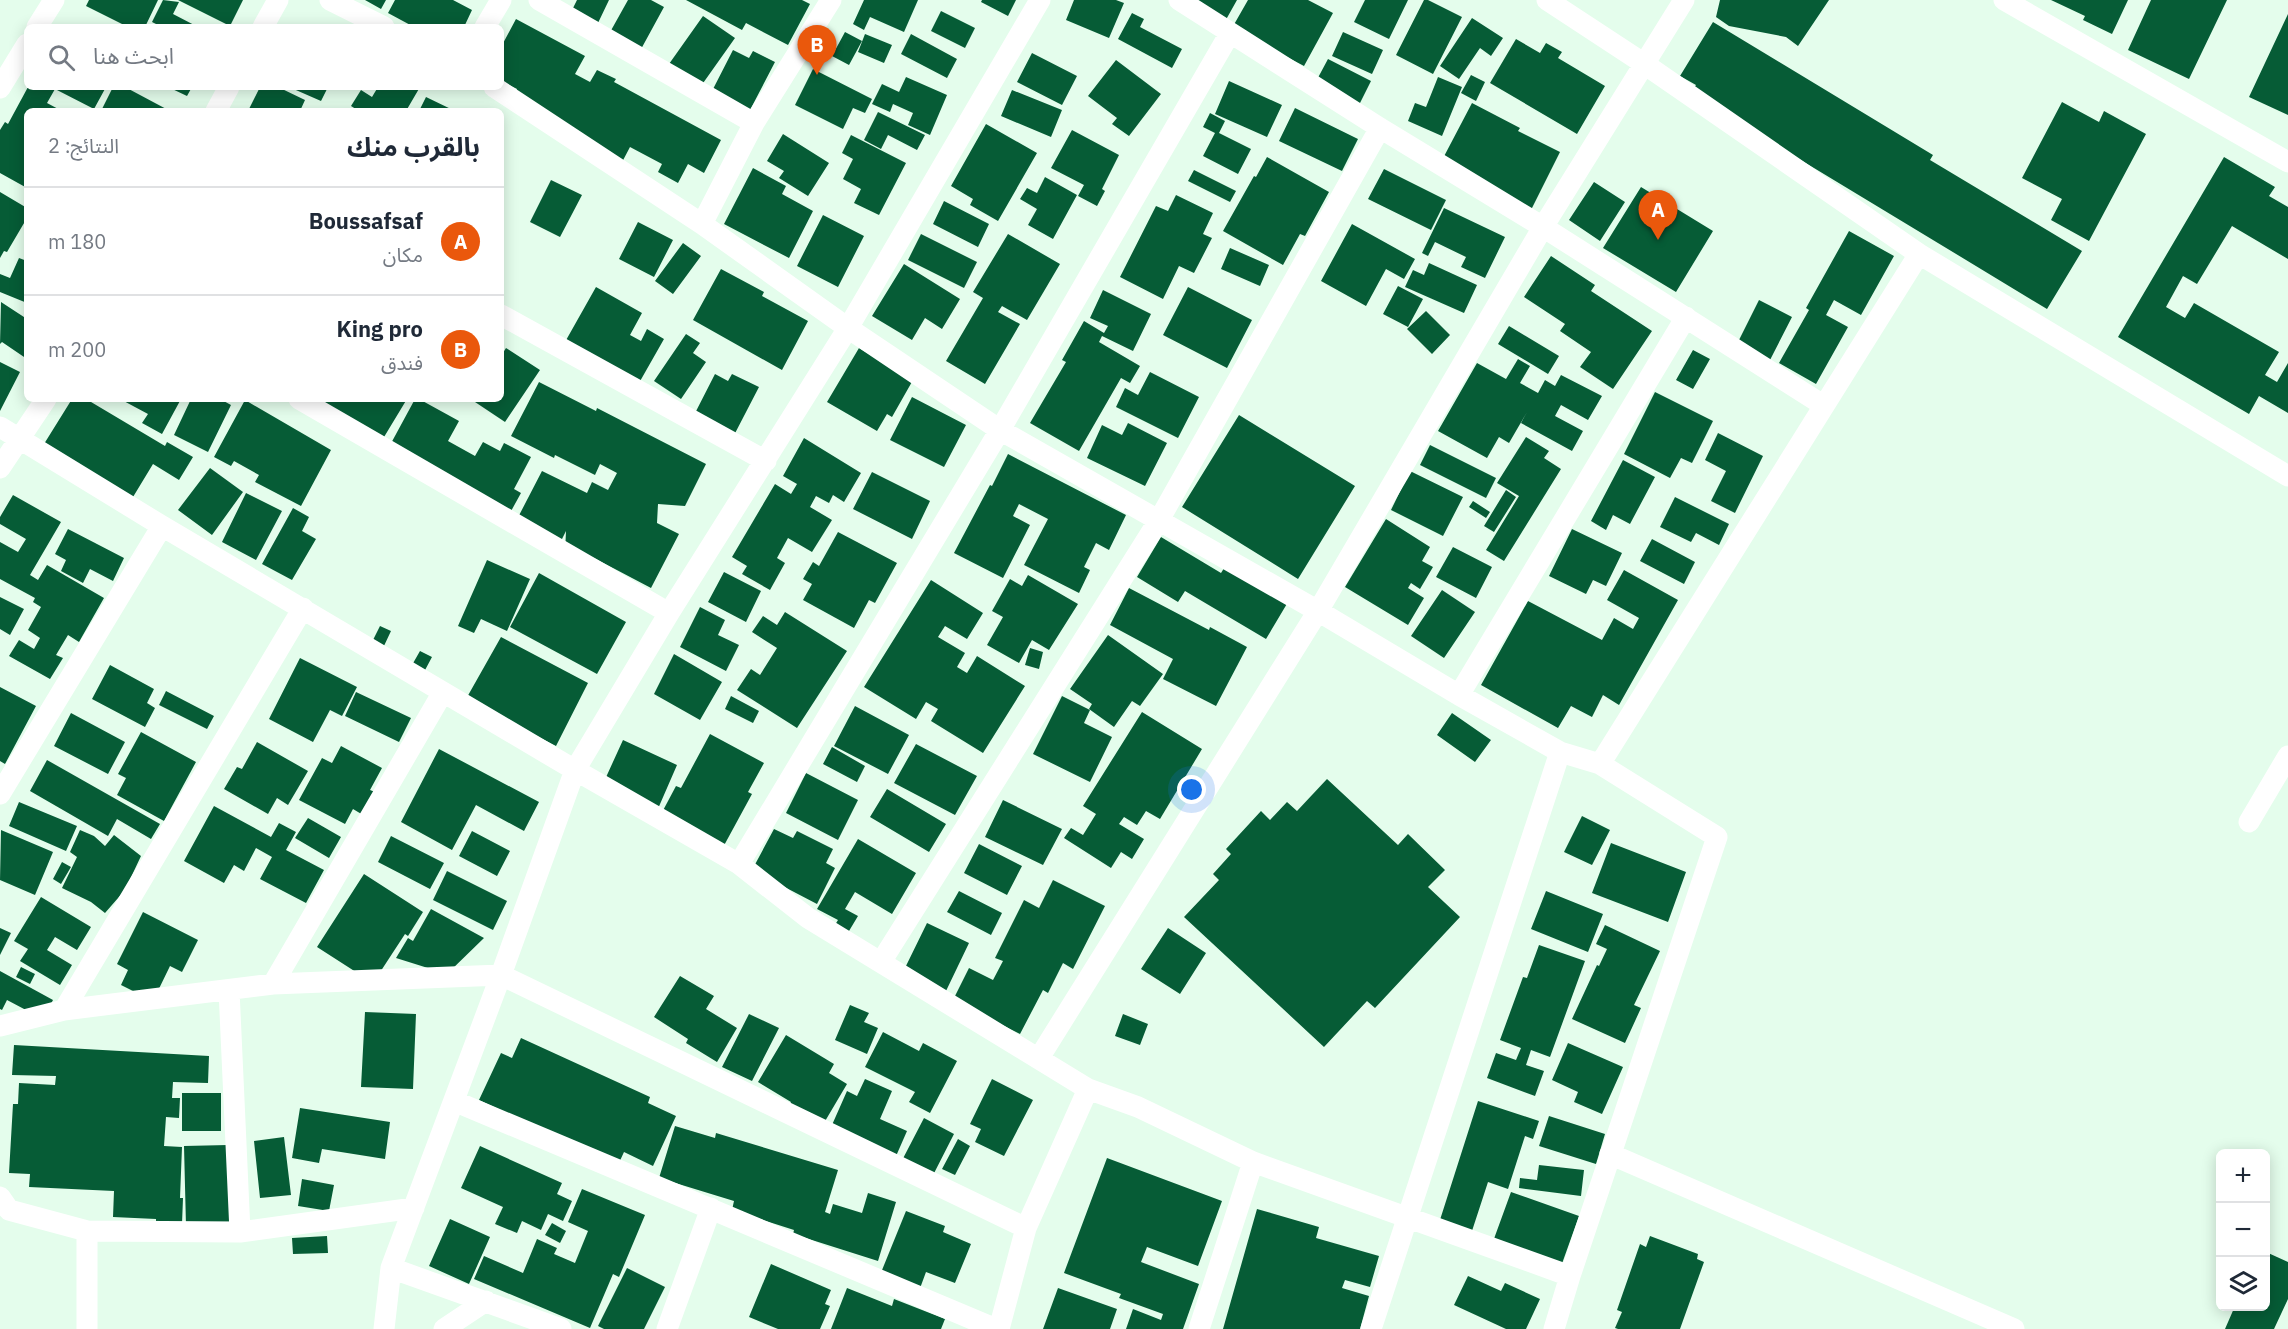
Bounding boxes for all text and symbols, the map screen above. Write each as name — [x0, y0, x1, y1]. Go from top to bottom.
search box — [24, 24, 504, 90]
pin: B — [798, 26, 836, 75]
icon: search — [45, 41, 78, 74]
text: ابحث هنا — [93, 41, 174, 70]
text: بالقرب منك — [347, 129, 480, 163]
text: النتائج: 2 — [48, 132, 119, 159]
pin: A — [1638, 190, 1678, 240]
text: Boussafsaf — [309, 206, 423, 235]
text: 180 m — [48, 228, 106, 255]
text: A — [454, 228, 467, 255]
text: مكان — [383, 241, 423, 268]
text: King pro — [336, 314, 423, 343]
text: 200 m — [48, 336, 106, 363]
text: B — [454, 336, 467, 363]
text: فندق — [381, 349, 423, 376]
your location — [1177, 775, 1206, 804]
map controls — [2216, 1149, 2270, 1311]
button: + — [2216, 1149, 2270, 1203]
button: − — [2216, 1203, 2270, 1257]
button: layers — [2216, 1257, 2270, 1311]

